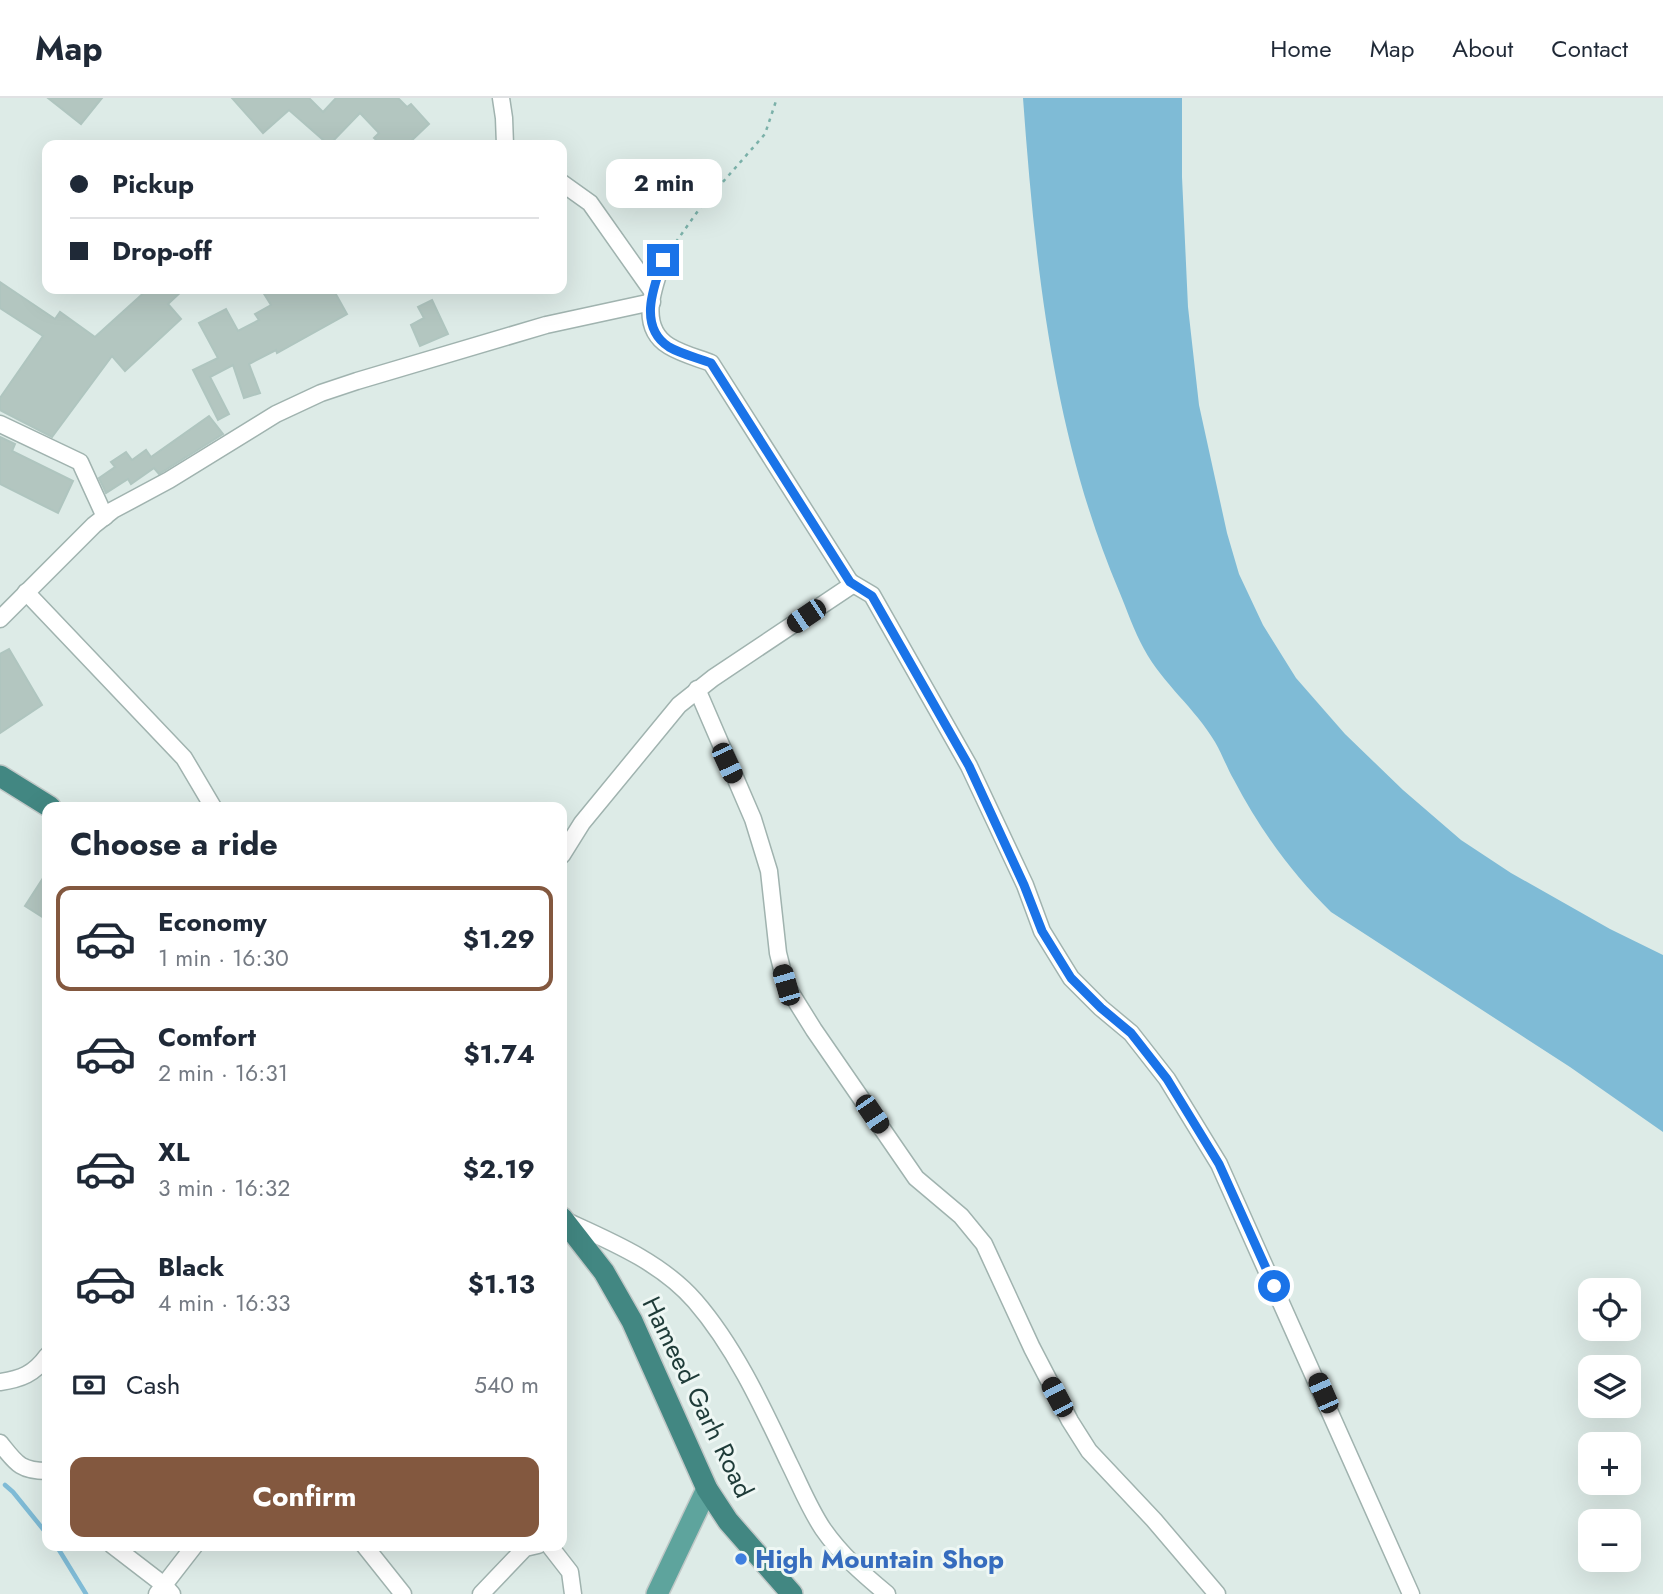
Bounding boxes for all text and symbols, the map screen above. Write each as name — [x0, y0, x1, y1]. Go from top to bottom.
text: Map — [35, 25, 103, 72]
text: Home — [1270, 31, 1332, 66]
text: Map — [1370, 31, 1414, 66]
text: About — [1452, 31, 1513, 66]
text: Contact — [1551, 31, 1628, 66]
callout: 2 min — [605, 158, 721, 208]
text: Pickup — [112, 165, 194, 203]
text: 2 min — [634, 166, 694, 200]
text: Drop-off — [112, 232, 212, 270]
route end — [647, 244, 679, 276]
car — [783, 596, 830, 636]
car — [709, 740, 746, 786]
text: Choose a ride — [70, 821, 278, 867]
text: Economy — [158, 903, 267, 941]
icon: car — [74, 907, 137, 970]
text: $1.29 — [463, 920, 535, 958]
text: 1 min · 16:30 — [158, 941, 289, 975]
car — [771, 962, 802, 1008]
text: Comfort — [158, 1018, 256, 1056]
icon: car — [74, 1022, 137, 1085]
text: $1.74 — [463, 1035, 535, 1073]
text: 2 min · 16:31 — [158, 1056, 288, 1090]
car — [852, 1091, 893, 1137]
text: XL — [158, 1133, 190, 1171]
icon: car — [74, 1137, 137, 1200]
text: $2.19 — [463, 1150, 535, 1188]
text: 3 min · 16:32 — [158, 1171, 290, 1205]
text: Black — [158, 1248, 224, 1286]
icon: car — [74, 1252, 137, 1315]
text: $1.13 — [468, 1265, 535, 1303]
route start — [1258, 1270, 1290, 1302]
map controls — [1578, 1278, 1641, 1572]
button: locate — [1578, 1278, 1641, 1341]
text: 4 min · 16:33 — [158, 1286, 291, 1320]
street label: Hameed Garh Road — [633, 1290, 763, 1504]
button: layers — [1578, 1355, 1641, 1418]
icon: cash — [70, 1366, 108, 1404]
text: Cash — [126, 1366, 180, 1404]
text: 540 m — [474, 1368, 539, 1402]
car — [1305, 1370, 1342, 1416]
car — [1038, 1374, 1077, 1420]
button: + — [1578, 1432, 1641, 1495]
button: Confirm — [70, 1457, 539, 1537]
button: − — [1578, 1509, 1641, 1572]
place label: High Mountain Shop — [755, 1540, 1004, 1578]
marker: High Mountain Shop — [733, 1551, 749, 1567]

